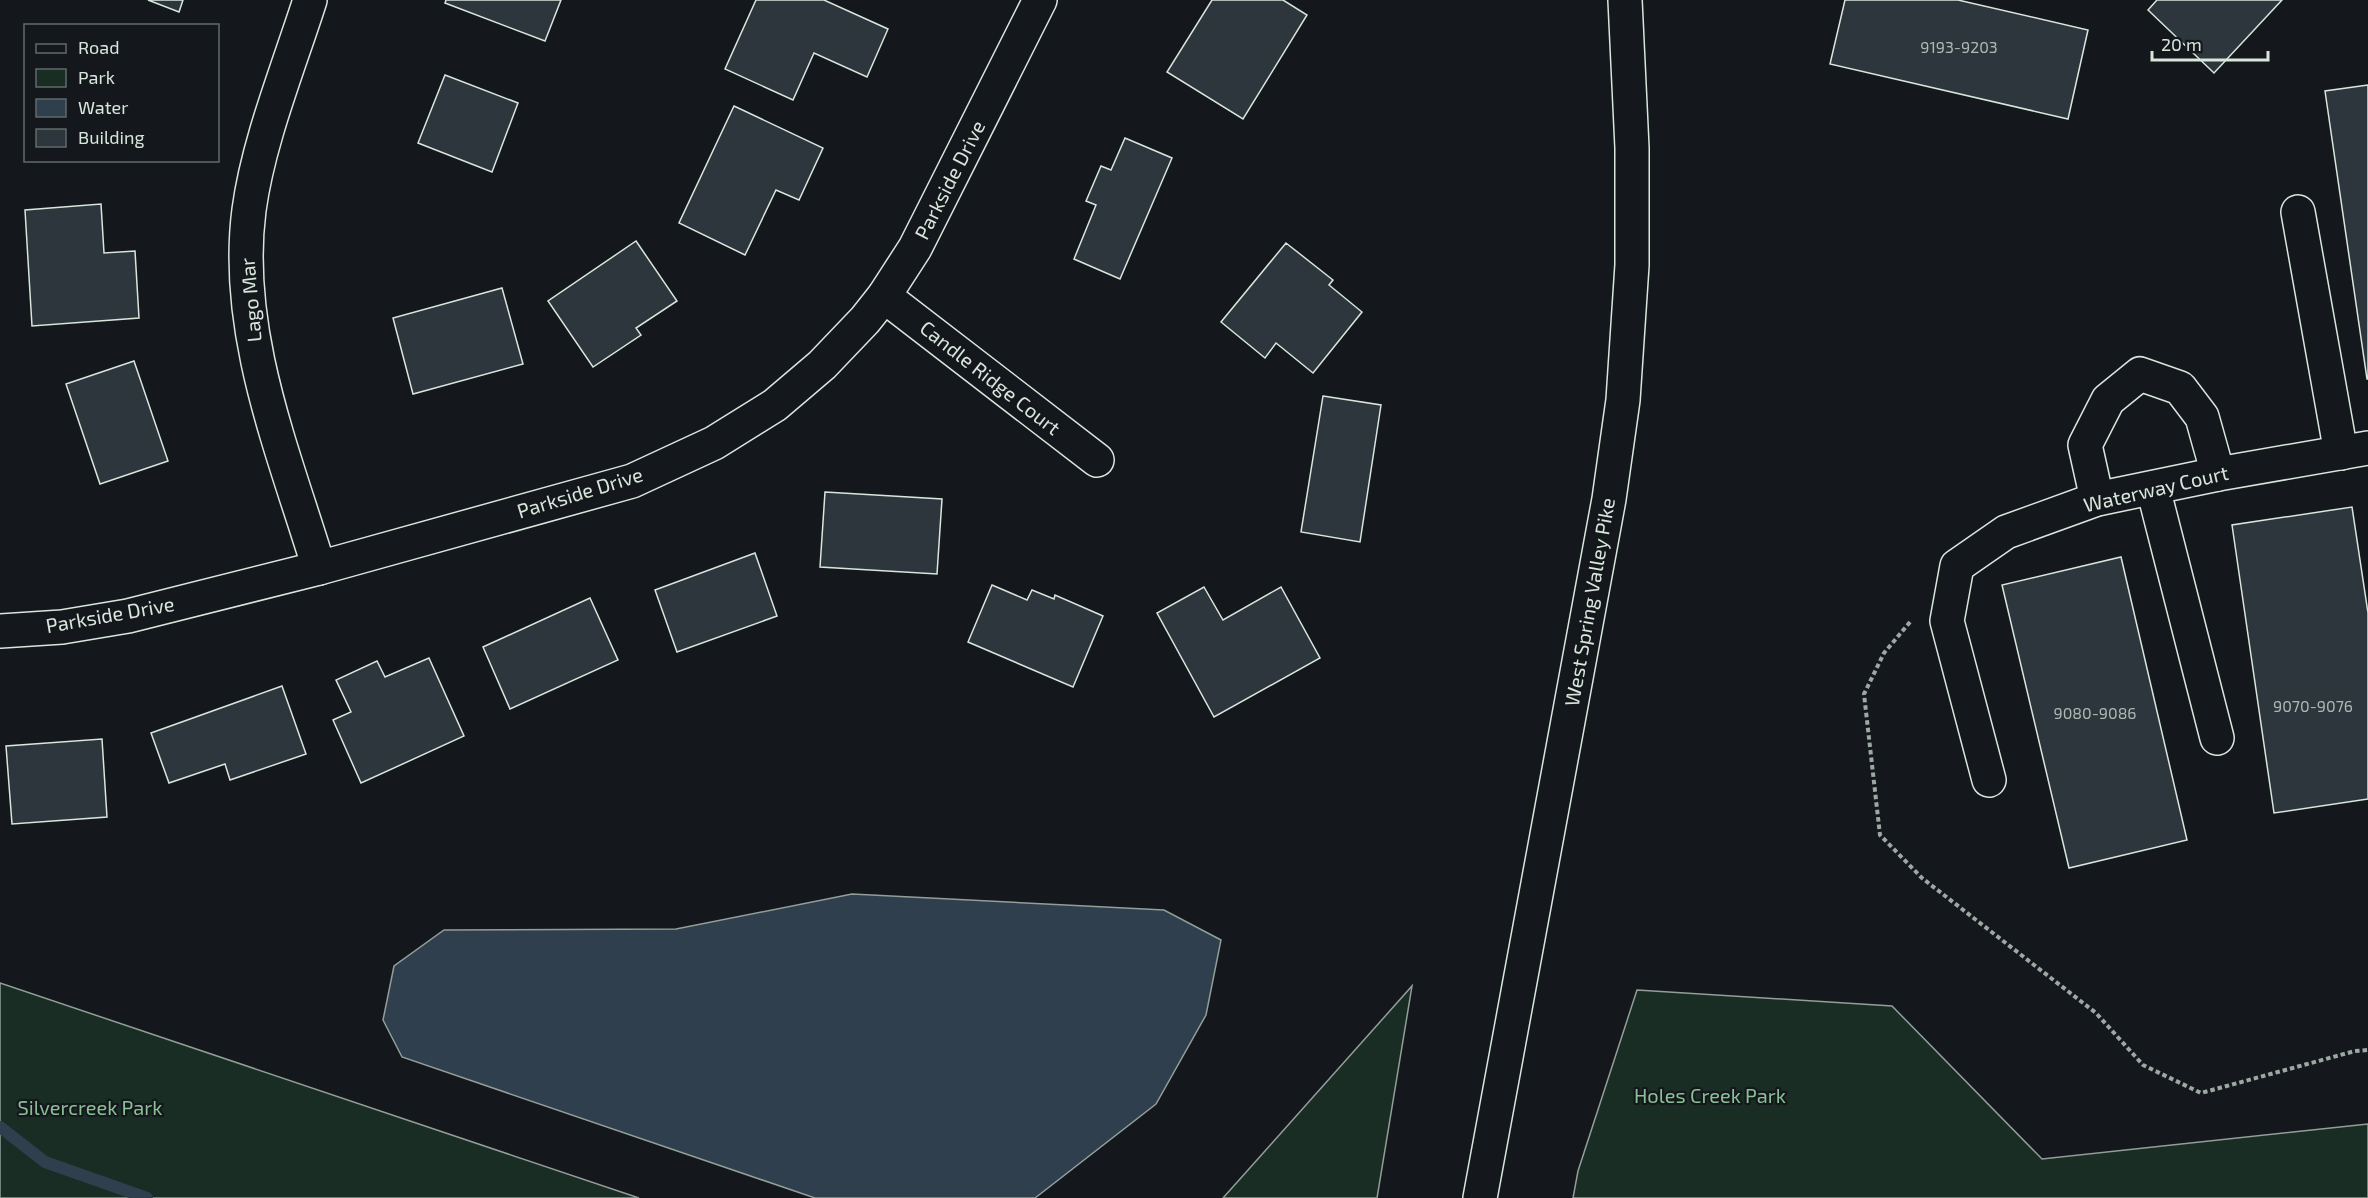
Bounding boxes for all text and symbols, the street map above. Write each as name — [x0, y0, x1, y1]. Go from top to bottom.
legend — [24, 24, 219, 162]
scale bar — [2152, 24, 2268, 62]
text: 20 m — [2161, 33, 2202, 55]
text: Road — [78, 36, 119, 58]
house number: 9193-9203 — [1920, 37, 1998, 56]
text: Park — [78, 66, 115, 88]
text: Water — [78, 96, 128, 118]
street label: Parkside Drive — [909, 116, 989, 243]
text: Building — [78, 126, 145, 148]
street label: Lago Mar — [234, 257, 266, 343]
street label: Candle Ridge Court — [916, 315, 1066, 440]
street label: Waterway Court — [2081, 460, 2231, 516]
street label: Parkside Drive — [514, 462, 645, 523]
street label: West Spring Valley Pike — [1559, 496, 1619, 708]
street label: Parkside Drive — [44, 591, 176, 637]
house number: 9070-9076 — [2273, 696, 2353, 715]
house number: 9080-9086 — [2053, 703, 2137, 722]
park label: Holes Creek Park — [1634, 1083, 1786, 1107]
park label: Silvercreek Park — [17, 1095, 163, 1119]

